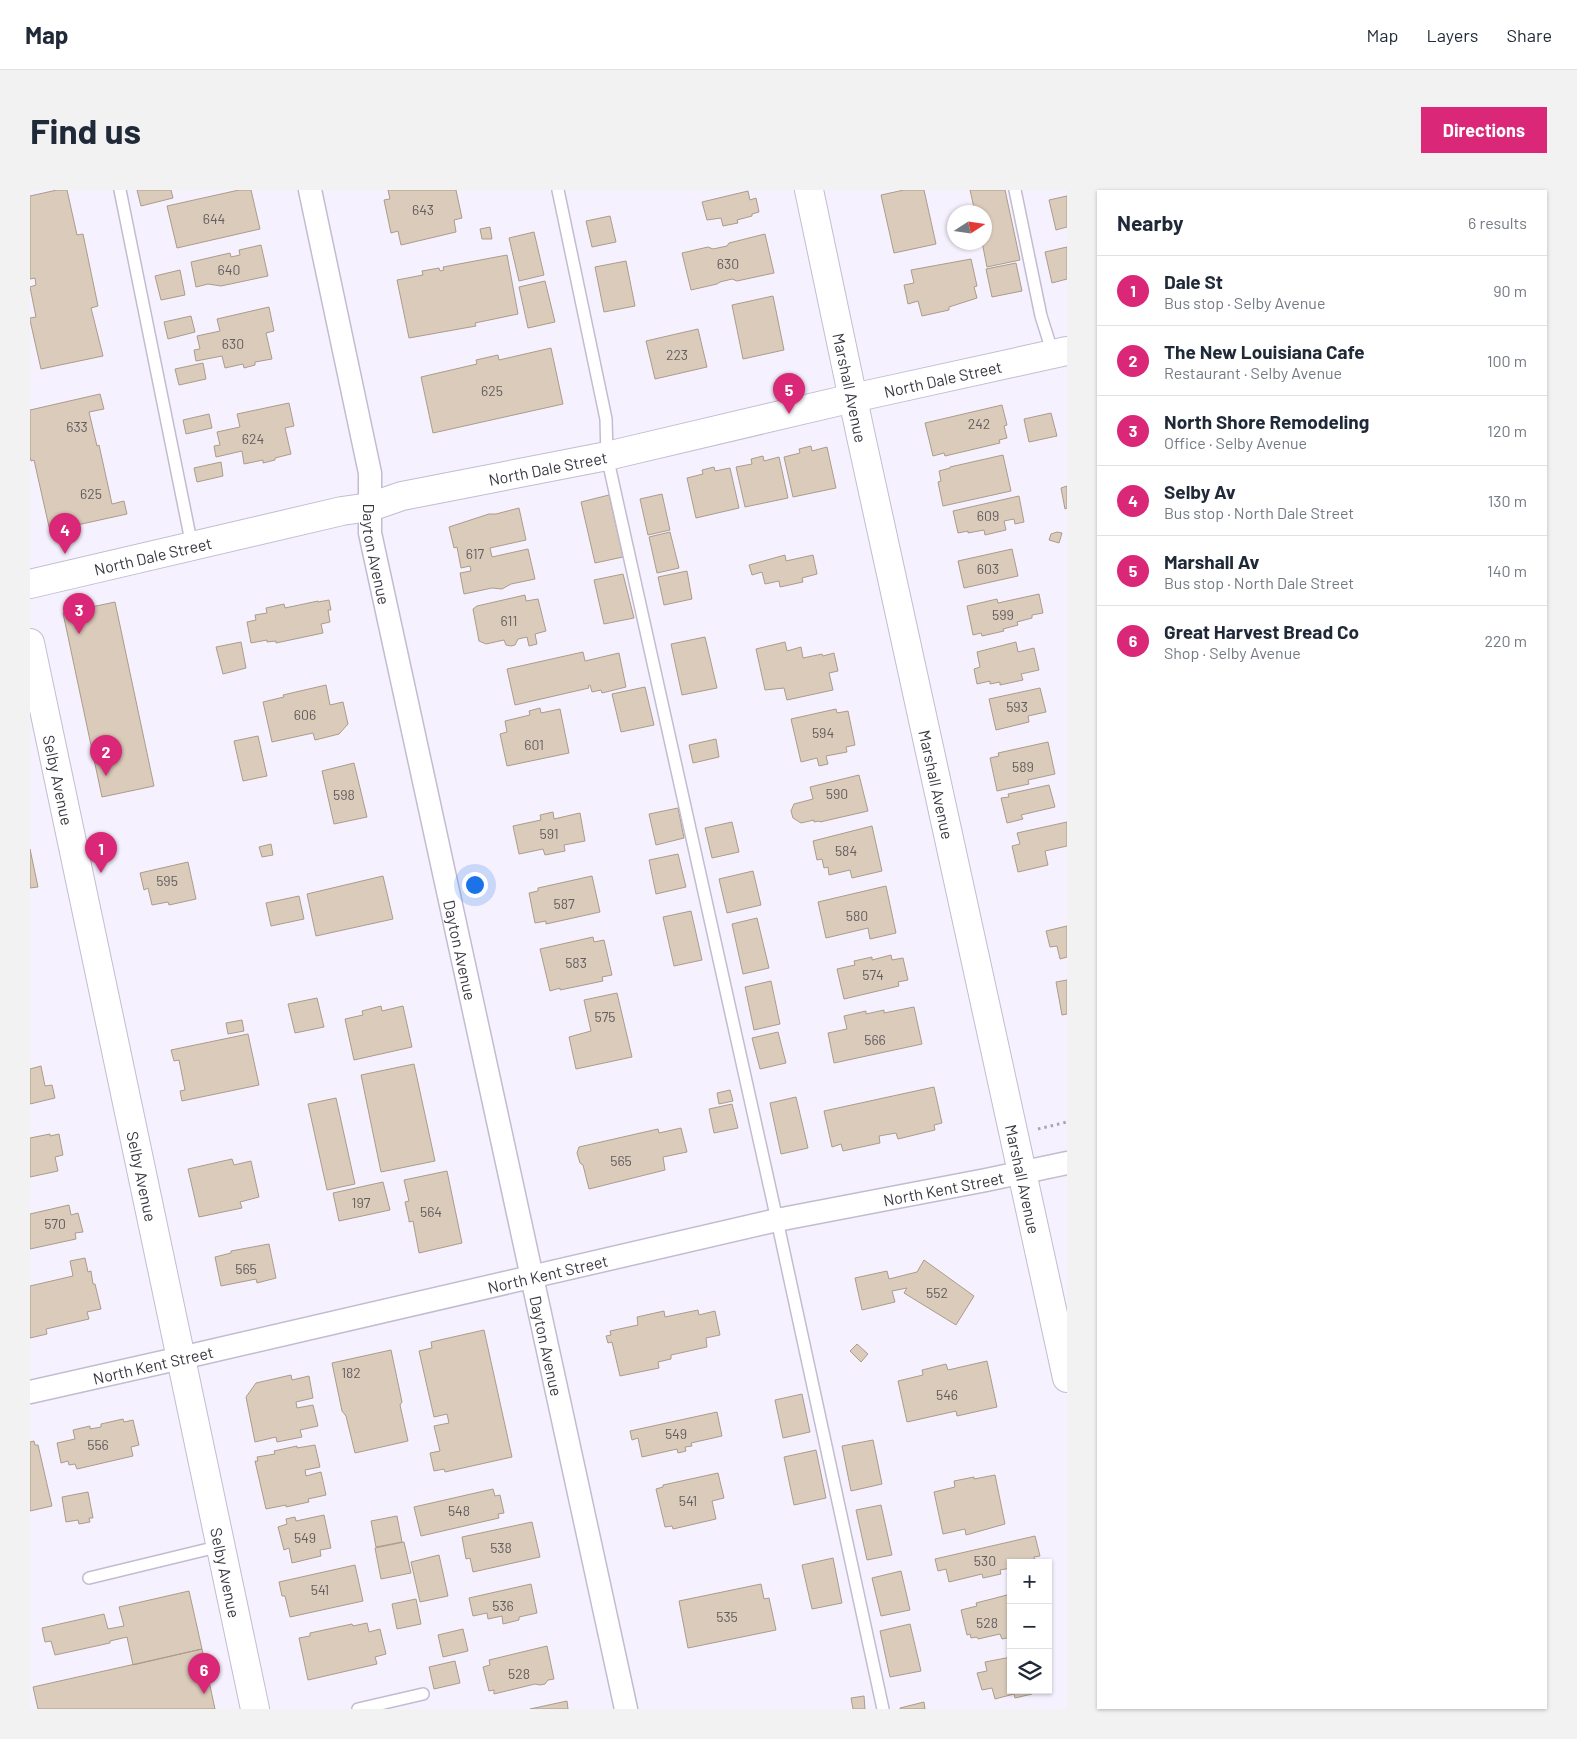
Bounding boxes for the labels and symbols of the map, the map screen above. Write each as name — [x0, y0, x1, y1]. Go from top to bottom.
house number: 643 — [412, 201, 434, 218]
north arrow — [947, 205, 992, 250]
house number: 644 — [203, 210, 225, 227]
house number: 630 — [717, 255, 739, 272]
house number: 640 — [218, 261, 240, 278]
street label: Marshall Avenue — [830, 331, 871, 444]
house number: 630 — [222, 335, 244, 352]
house number: 223 — [666, 346, 688, 363]
street label: North Dale Street — [882, 356, 1004, 400]
pin: 5 — [773, 373, 805, 414]
house number: 625 — [481, 382, 503, 399]
house number: 242 — [968, 415, 990, 432]
house number: 633 — [66, 418, 88, 435]
house number: 624 — [242, 430, 264, 447]
street label: North Dale Street — [487, 447, 609, 488]
house number: 625 — [80, 485, 102, 502]
street label: Dayton Avenue — [361, 504, 395, 606]
house number: 609 — [977, 507, 999, 524]
pin: 4 — [49, 513, 81, 554]
street label: North Dale Street — [92, 532, 213, 578]
house number: 617 — [466, 545, 485, 562]
house number: 603 — [977, 560, 999, 577]
pin: 3 — [63, 593, 95, 634]
house number: 599 — [992, 606, 1014, 623]
house number: 611 — [501, 612, 517, 629]
house number: 593 — [1006, 698, 1028, 715]
house number: 606 — [294, 706, 316, 723]
house number: 594 — [812, 724, 834, 741]
street label: Marshall Avenue — [916, 728, 958, 841]
street label: Selby Avenue — [40, 733, 78, 827]
pin: 2 — [90, 735, 122, 776]
house number: 601 — [524, 736, 544, 753]
house number: 589 — [1012, 758, 1034, 775]
house number: 590 — [826, 785, 848, 802]
house number: 598 — [333, 786, 355, 803]
house number: 591 — [539, 825, 559, 842]
pin: 1 — [85, 832, 117, 873]
house number: 584 — [835, 842, 857, 859]
house number: 595 — [156, 872, 178, 889]
your location — [462, 872, 488, 898]
house number: 587 — [553, 895, 575, 912]
street label: Dayton Avenue — [441, 898, 481, 1002]
house number: 580 — [846, 907, 868, 924]
house number: 583 — [565, 954, 587, 971]
house number: 574 — [862, 966, 884, 983]
house number: 575 — [594, 1008, 616, 1025]
house number: 566 — [864, 1031, 886, 1048]
street label: Marshall Avenue — [1002, 1123, 1045, 1235]
street label: Selby Avenue — [124, 1129, 161, 1223]
house number: 565 — [610, 1152, 632, 1169]
street label: North Kent Street — [881, 1167, 1006, 1209]
house number: 197 — [352, 1194, 371, 1211]
house number: 564 — [420, 1203, 442, 1220]
house number: 570 — [44, 1215, 66, 1232]
street label: North Kent Street — [486, 1250, 609, 1296]
house number: 565 — [235, 1260, 257, 1277]
house number: 552 — [926, 1284, 948, 1301]
street label: Dayton Avenue — [527, 1294, 567, 1398]
street label: North Kent Street — [91, 1341, 215, 1387]
house number: 182 — [341, 1364, 361, 1381]
house number: 546 — [936, 1386, 958, 1403]
house number: 549 — [665, 1425, 687, 1442]
house number: 556 — [87, 1436, 109, 1453]
house number: 541 — [679, 1492, 697, 1509]
house number: 548 — [448, 1502, 470, 1519]
street label: Selby Avenue — [207, 1526, 245, 1619]
house number: 549 — [294, 1529, 316, 1546]
house number: 538 — [490, 1539, 512, 1556]
house number: 530 — [974, 1552, 996, 1569]
house number: 541 — [311, 1581, 329, 1598]
house number: 536 — [492, 1597, 514, 1614]
house number: 535 — [716, 1608, 738, 1625]
house number: 528 — [976, 1614, 998, 1631]
pin: 6 — [188, 1653, 220, 1694]
house number: 528 — [508, 1665, 530, 1682]

